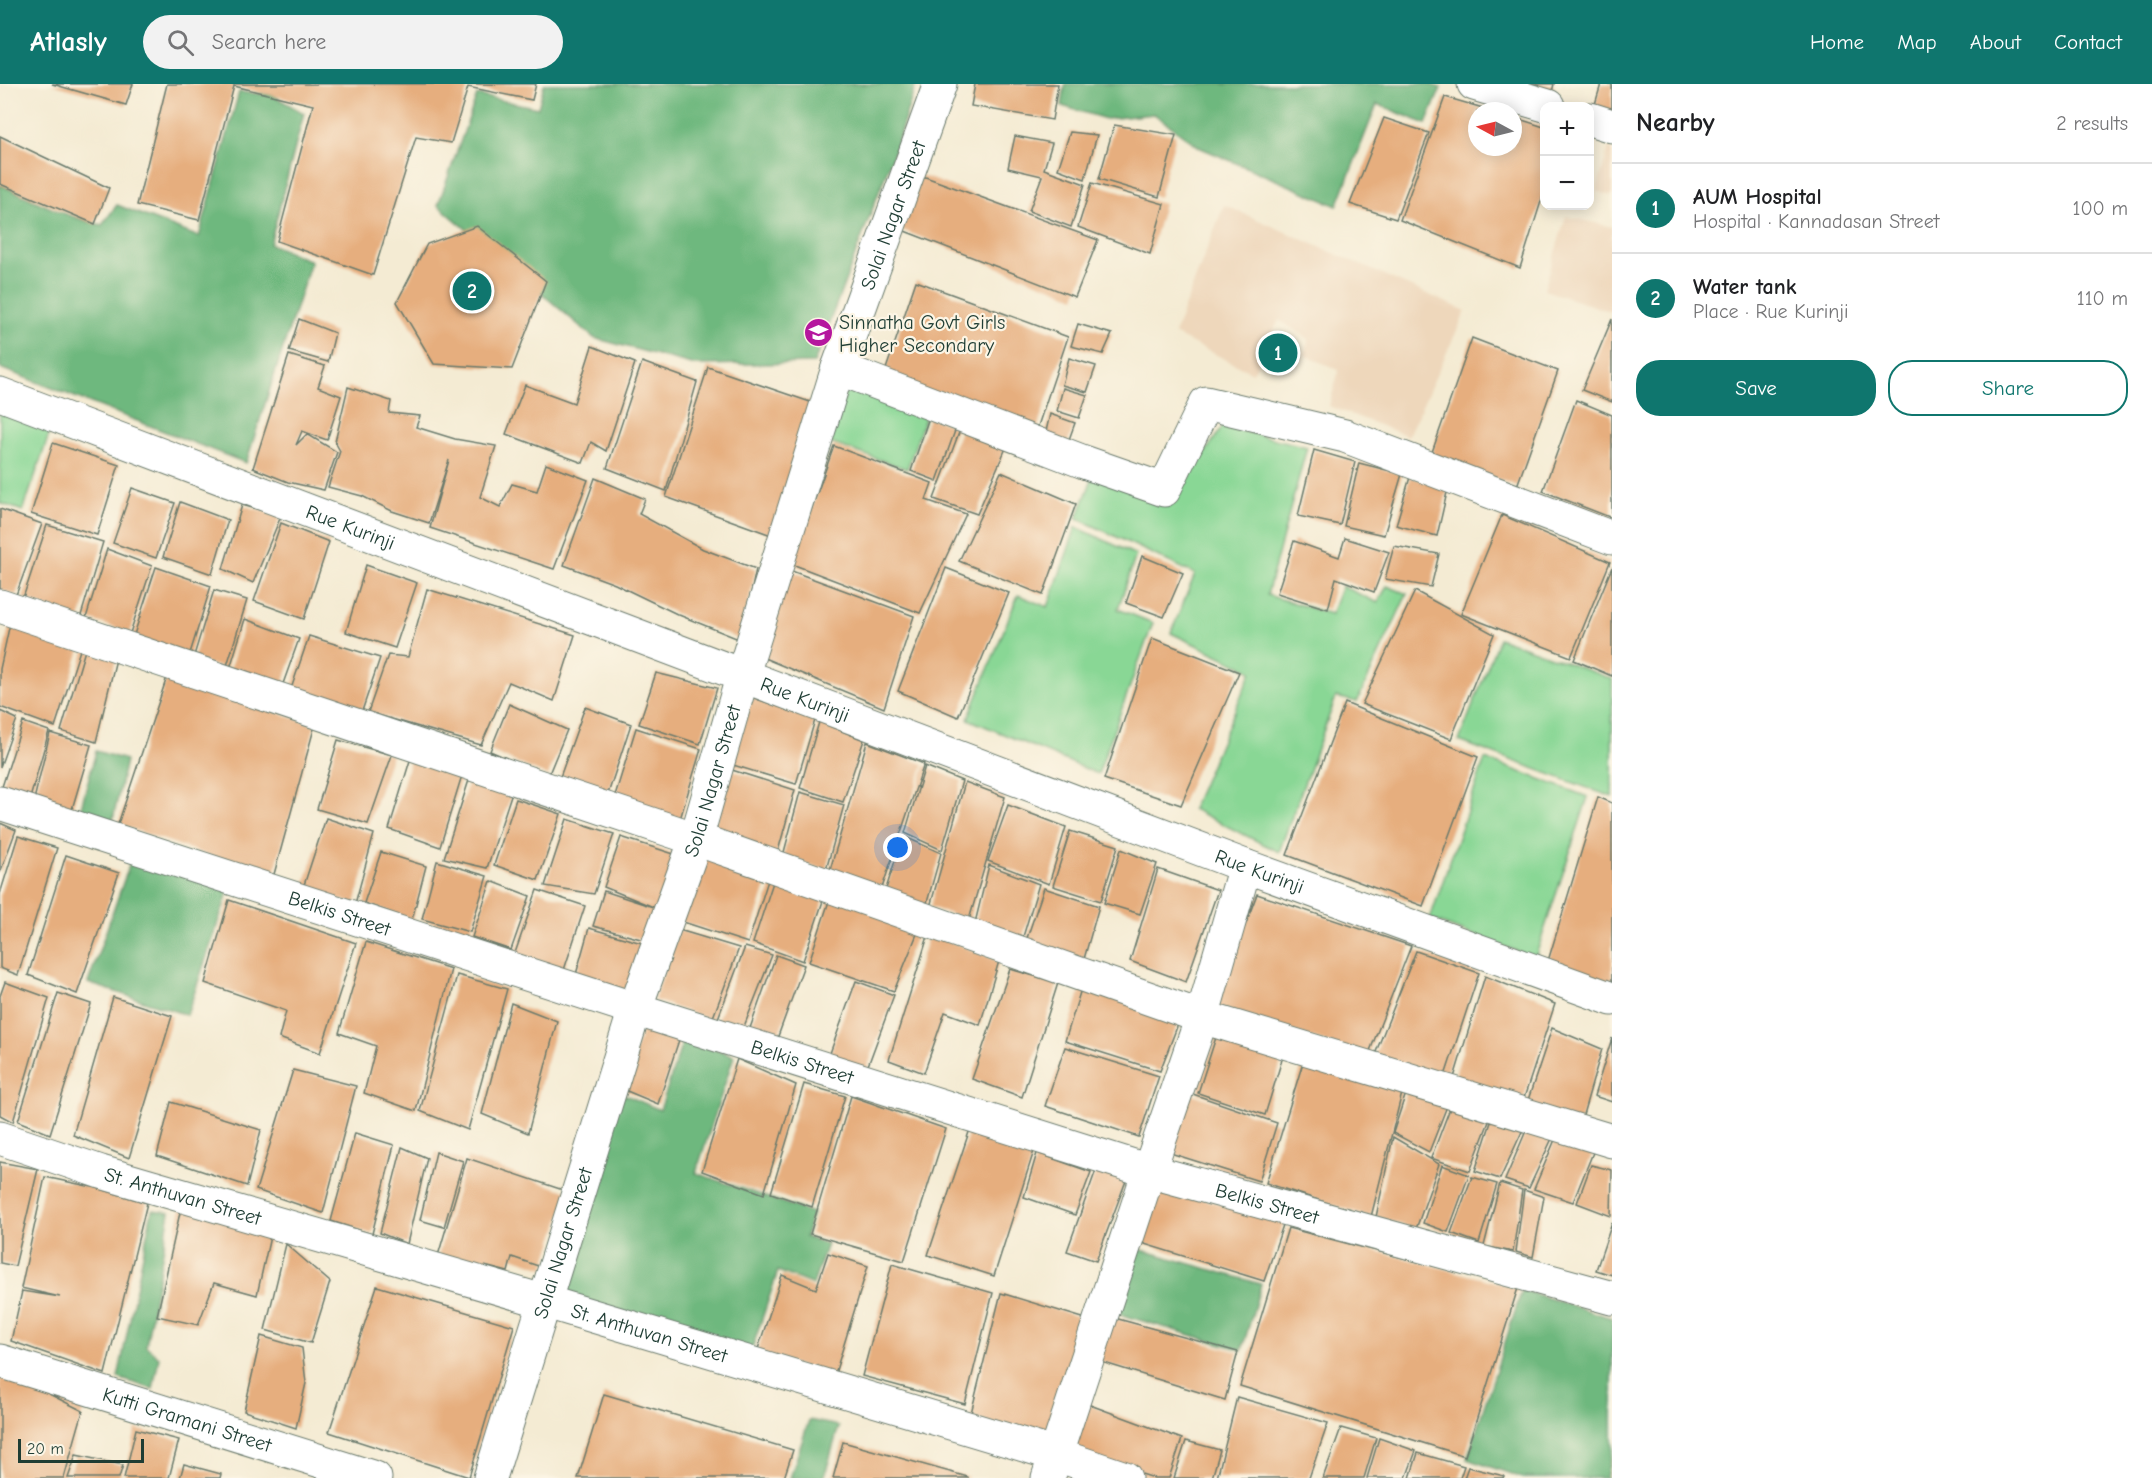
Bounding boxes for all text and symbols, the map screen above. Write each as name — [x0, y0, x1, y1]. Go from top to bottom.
search box — [143, 15, 563, 69]
text: Atlasly — [30, 26, 107, 58]
icon: search — [164, 26, 197, 59]
text: Search here — [212, 29, 326, 55]
text: Home — [1810, 30, 1864, 54]
text: Map — [1897, 30, 1937, 54]
text: About — [1970, 30, 2021, 54]
text: Contact — [2054, 30, 2122, 54]
north arrow — [1468, 102, 1522, 156]
map controls — [1540, 102, 1594, 210]
button: + — [1540, 102, 1594, 156]
text: Nearby — [1636, 108, 1715, 138]
text: 2 results — [2056, 112, 2128, 135]
street label: Solai Nagar Street — [856, 136, 931, 293]
button: − — [1540, 156, 1594, 210]
text: AUM Hospital — [1693, 184, 1822, 210]
text: 1 — [1652, 197, 1659, 220]
text: 100 m — [2073, 197, 2128, 220]
text: Hospital · Kannadasan Street — [1693, 210, 1939, 233]
pin: 2 — [452, 268, 492, 314]
text: Water tank — [1693, 274, 1796, 300]
text: 2 — [1651, 287, 1660, 310]
text: 110 m — [2077, 287, 2128, 310]
text: Place · Rue Kurinji — [1693, 300, 1849, 323]
place label: Sinnatha Govt Girls Higher Secondary — [839, 311, 1005, 357]
school or university icon: Sinnatha Govt Girls Higher Secondary — [802, 317, 834, 349]
pin: 1 — [1258, 330, 1298, 376]
button: Save — [1636, 360, 1876, 416]
button: Share — [1888, 360, 2128, 416]
street label: Rue Kurinji — [303, 500, 398, 554]
street label: Rue Kurinji — [757, 672, 853, 726]
street label: Solai Nagar Street — [679, 701, 745, 860]
your location — [883, 833, 912, 862]
street label: Rue Kurinji — [1212, 844, 1307, 898]
street label: Belkis Street — [286, 886, 395, 941]
street label: Belkis Street — [748, 1035, 858, 1089]
street label: St. Anthuvan Street — [102, 1162, 265, 1230]
street label: Solai Nagar Street — [529, 1163, 597, 1321]
street label: Belkis Street — [1213, 1178, 1323, 1229]
street label: St. Anthuvan Street — [568, 1299, 731, 1367]
street label: Kutti Gramani Street — [100, 1382, 276, 1457]
scale bar — [18, 1436, 144, 1464]
text: 20 m — [27, 1440, 64, 1458]

